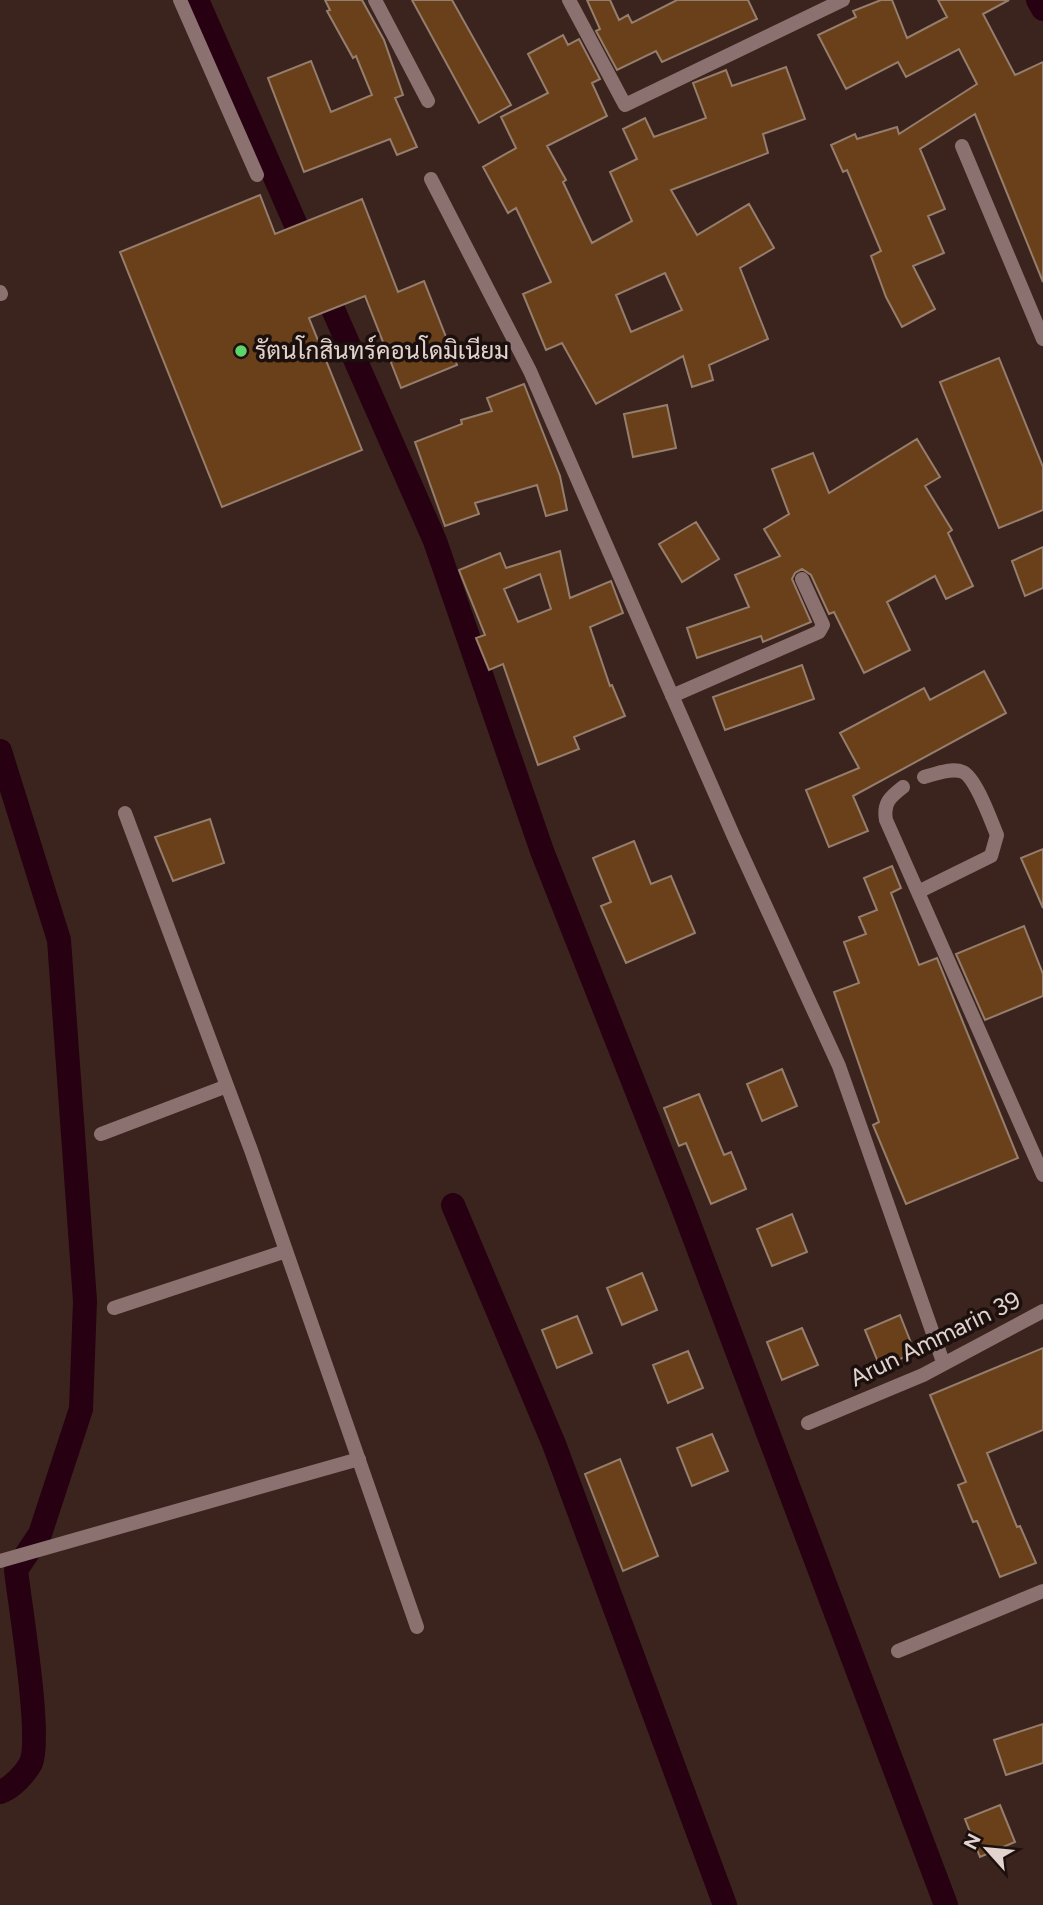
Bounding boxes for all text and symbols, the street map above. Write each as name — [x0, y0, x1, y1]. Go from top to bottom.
place label: รัตนโกสินทร์คอนโดมิเนียม — [255, 335, 509, 365]
marker: รัตนโกสินทร์คอนโดมิเนียม — [233, 343, 249, 359]
street label: Arun Ammarin 39 — [845, 1285, 1025, 1392]
north arrow — [952, 1814, 1022, 1884]
text: N — [959, 1830, 986, 1853]

